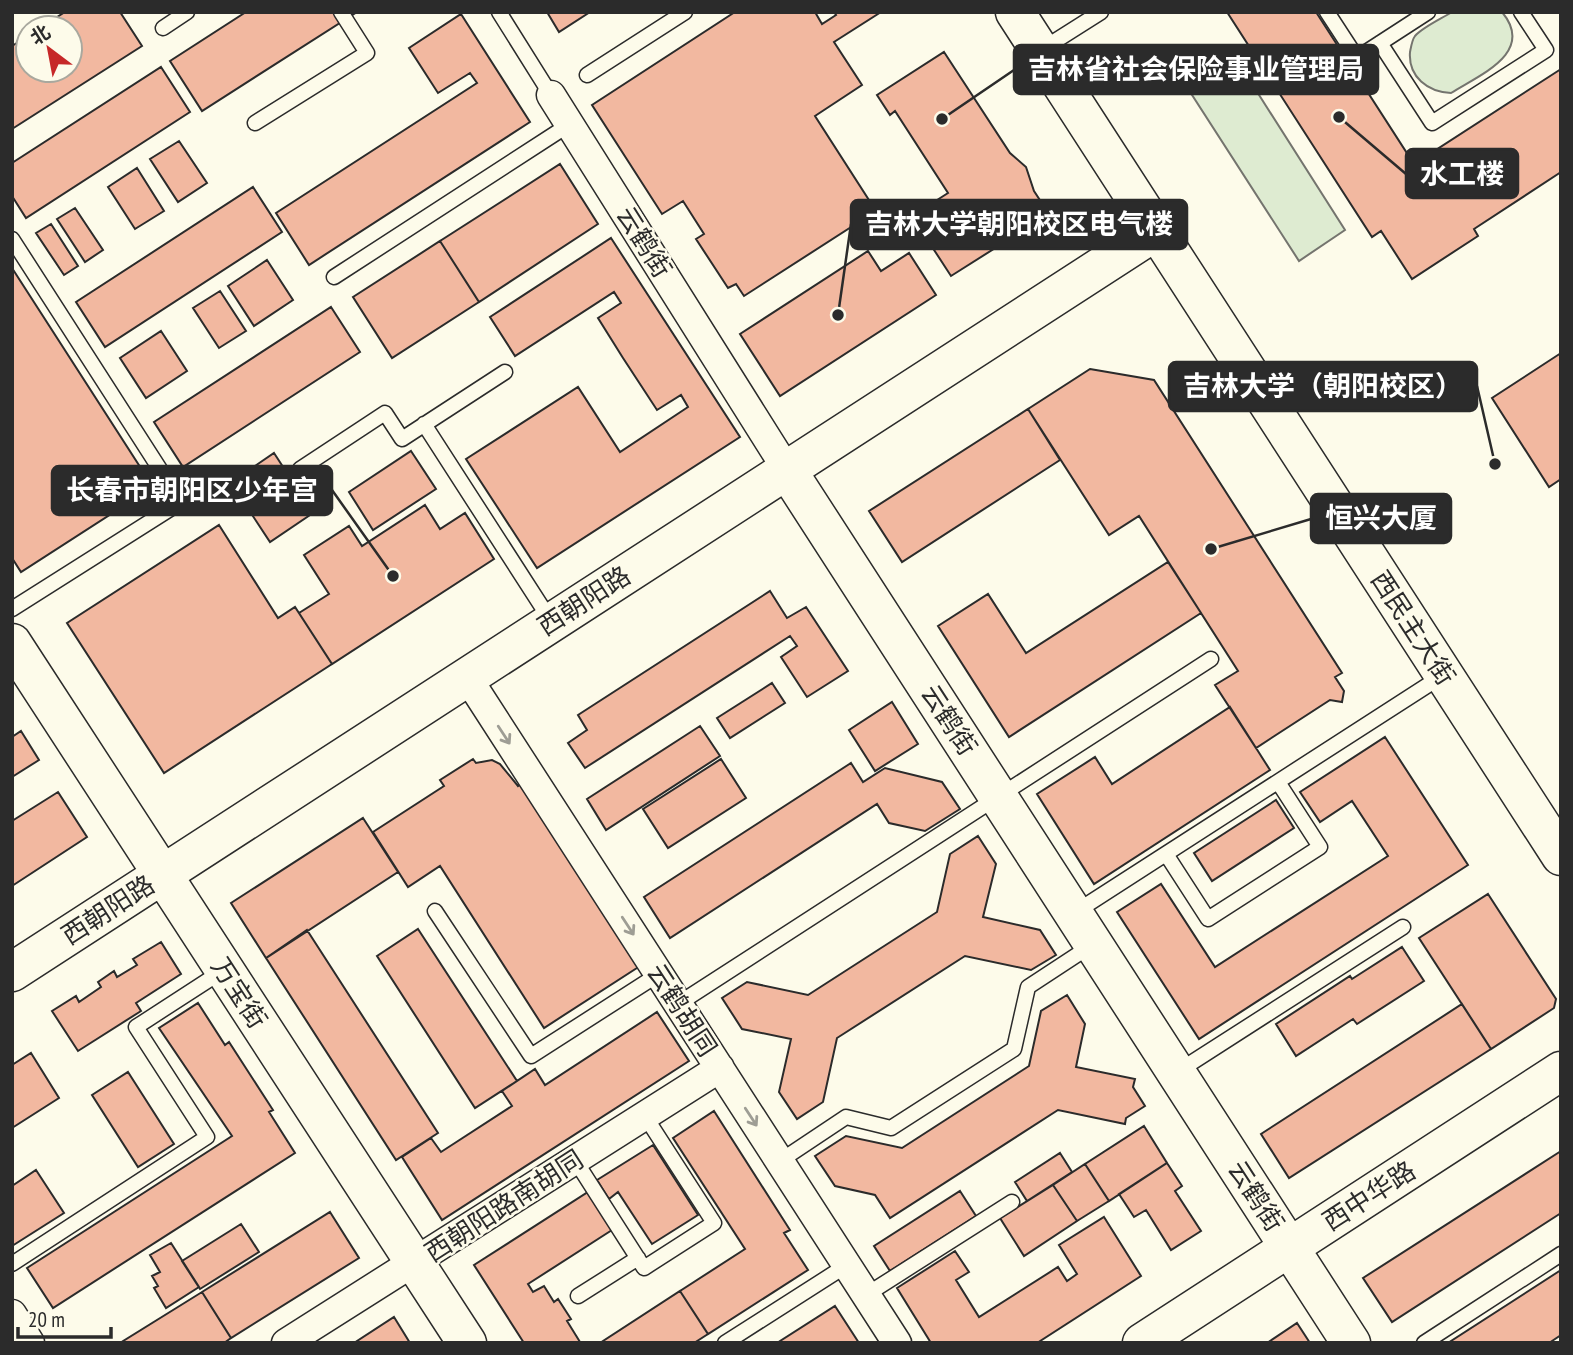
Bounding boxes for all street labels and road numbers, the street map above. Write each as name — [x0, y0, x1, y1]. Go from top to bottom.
street label: 云鹤街 — [610, 200, 679, 284]
street label: 西朝阳路 — [531, 558, 636, 643]
street label: 西民主大街 — [1364, 564, 1463, 691]
street label: 云鹤街 — [914, 678, 985, 761]
street label: 西朝阳路 — [55, 867, 160, 952]
street label: 万宝街 — [204, 951, 275, 1034]
street label: 云鹤胡同 — [640, 957, 725, 1062]
street label: 西朝阳路南胡同 — [418, 1142, 589, 1269]
street label: 西中华路 — [1316, 1153, 1421, 1238]
street label: 云鹤街 — [1221, 1154, 1292, 1237]

